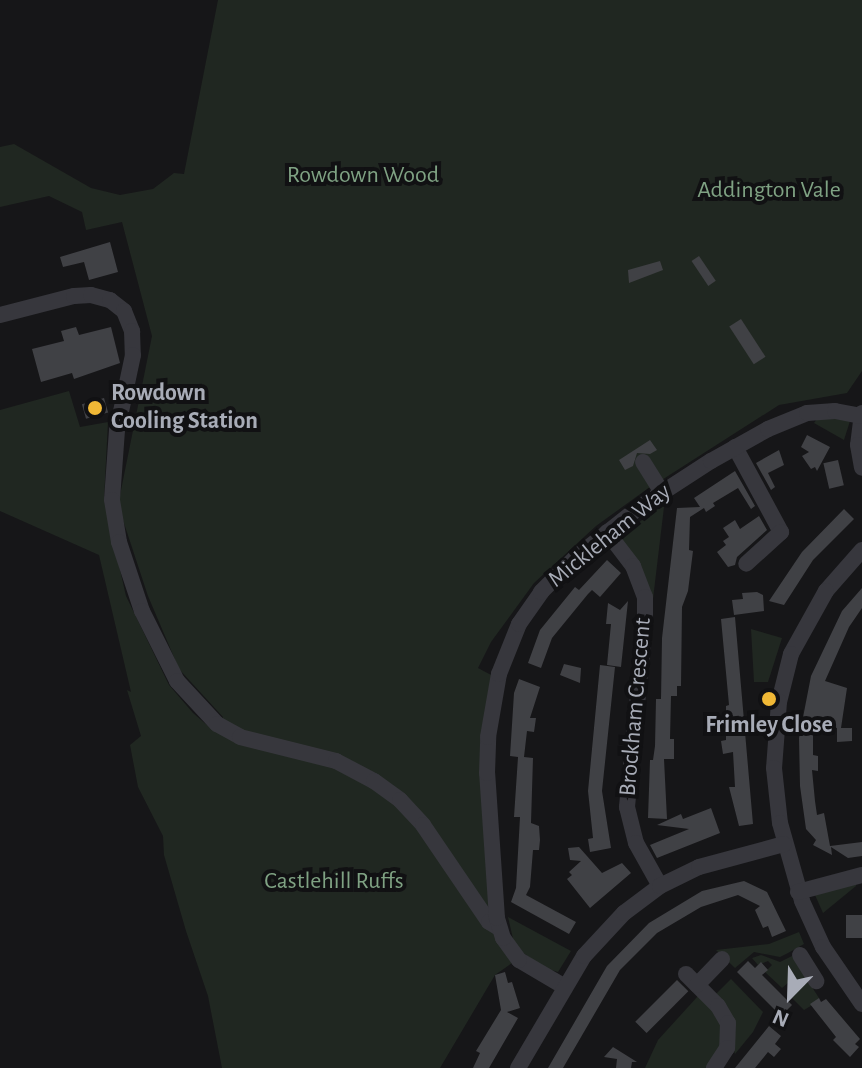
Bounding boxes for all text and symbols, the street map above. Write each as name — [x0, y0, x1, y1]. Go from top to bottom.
park label: Rowdown Wood — [287, 162, 439, 190]
park label: Addington Vale — [697, 177, 841, 205]
place label: Rowdown Cooling Station — [111, 380, 258, 436]
marker: Rowdown Cooling Station — [86, 399, 104, 417]
street label: Mickleham Way — [543, 478, 677, 594]
street label: Brockham Crescent — [614, 617, 658, 797]
marker: Frimley Close — [760, 690, 778, 708]
place label: Frimley Close — [705, 712, 833, 740]
park label: Castlehill Ruffs — [264, 868, 404, 896]
north arrow — [750, 956, 830, 1036]
text: N — [769, 1005, 792, 1031]

